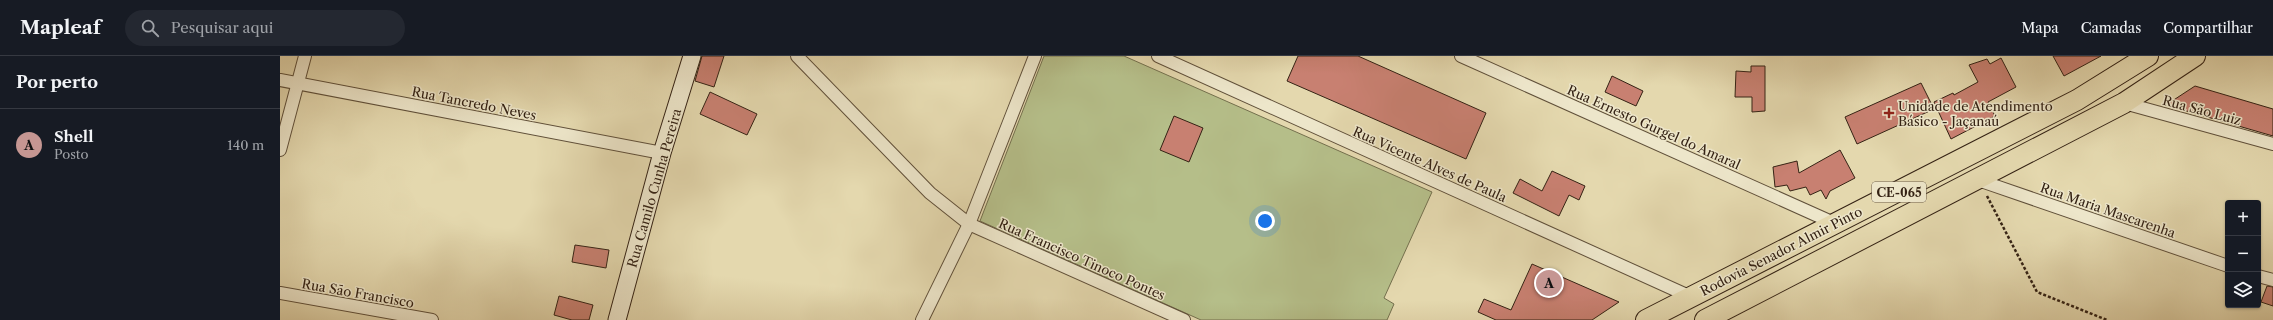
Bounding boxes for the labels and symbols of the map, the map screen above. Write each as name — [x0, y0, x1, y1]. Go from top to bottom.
street label: Rua Ernesto Gurgel do Amaral — [1565, 81, 1743, 173]
street label: Rua Tancredo Neves — [410, 83, 538, 123]
street label: Rua São Luiz — [2161, 92, 2243, 128]
place label: Unidade de Atendimento Básico - Jaçanaú — [1898, 98, 2053, 129]
street label: Rua Camilo Cunha Pereira — [624, 106, 684, 269]
marker: Unidade de Atendimento Básico - Jaçanaú — [1883, 107, 1895, 119]
street label: Rua Vicente Alves de Paula — [1351, 123, 1510, 205]
street label: Rua Maria Mascarenha — [2038, 179, 2178, 241]
road number: CE-065 — [1872, 182, 1926, 202]
street label: Rodovia Senador Almir Pinto — [1697, 203, 1865, 299]
your location — [1255, 211, 1275, 231]
street label: Rua Francisco Tinoco Pontes — [996, 215, 1168, 303]
pin: A — [1536, 268, 1562, 298]
street label: Rua Sāo Francisco — [301, 275, 415, 311]

